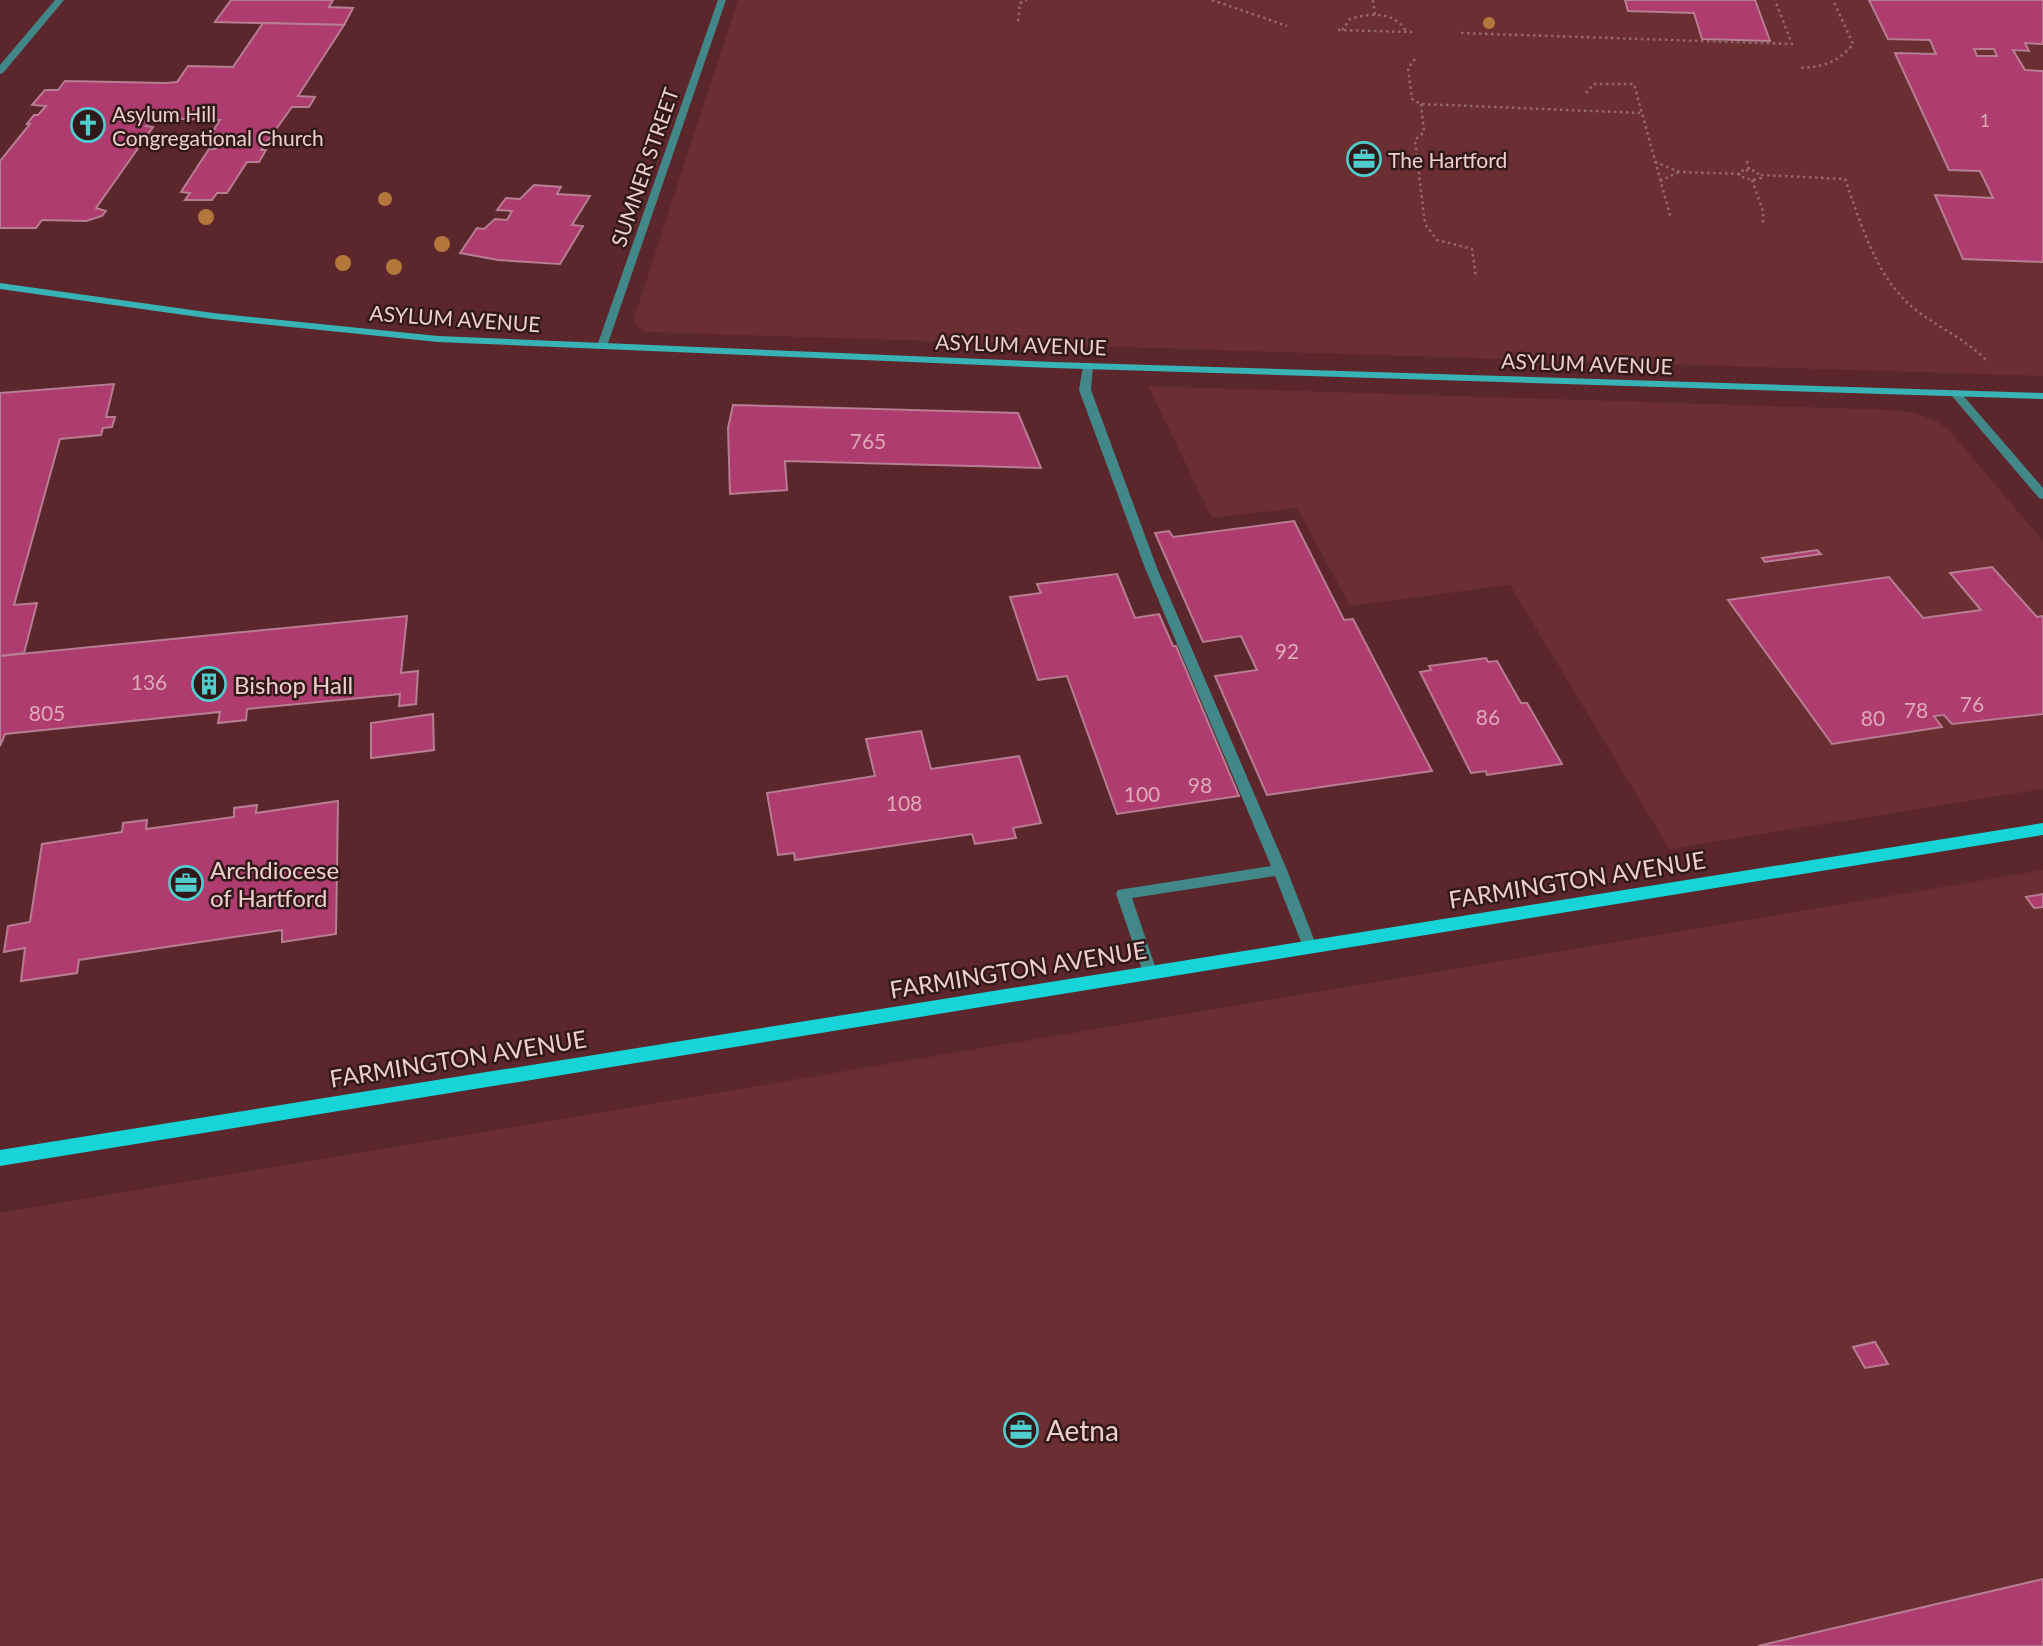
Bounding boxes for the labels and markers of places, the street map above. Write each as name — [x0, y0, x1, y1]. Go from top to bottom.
place label: Asylum Hill Congregational Church — [112, 101, 324, 150]
church icon: Asylum Hill Congregational Church — [69, 106, 107, 144]
office icon: The Hartford — [1345, 140, 1383, 178]
place label: The Hartford — [1388, 147, 1507, 172]
building icon: Bishop Hall — [190, 665, 228, 703]
place label: Bishop Hall — [234, 670, 353, 699]
place label: Archdiocese of Hartford — [210, 855, 339, 912]
office icon: Archdiocese of Hartford — [167, 864, 205, 902]
office icon: Aetna — [1002, 1411, 1040, 1449]
place label: Aetna — [1046, 1413, 1119, 1447]

